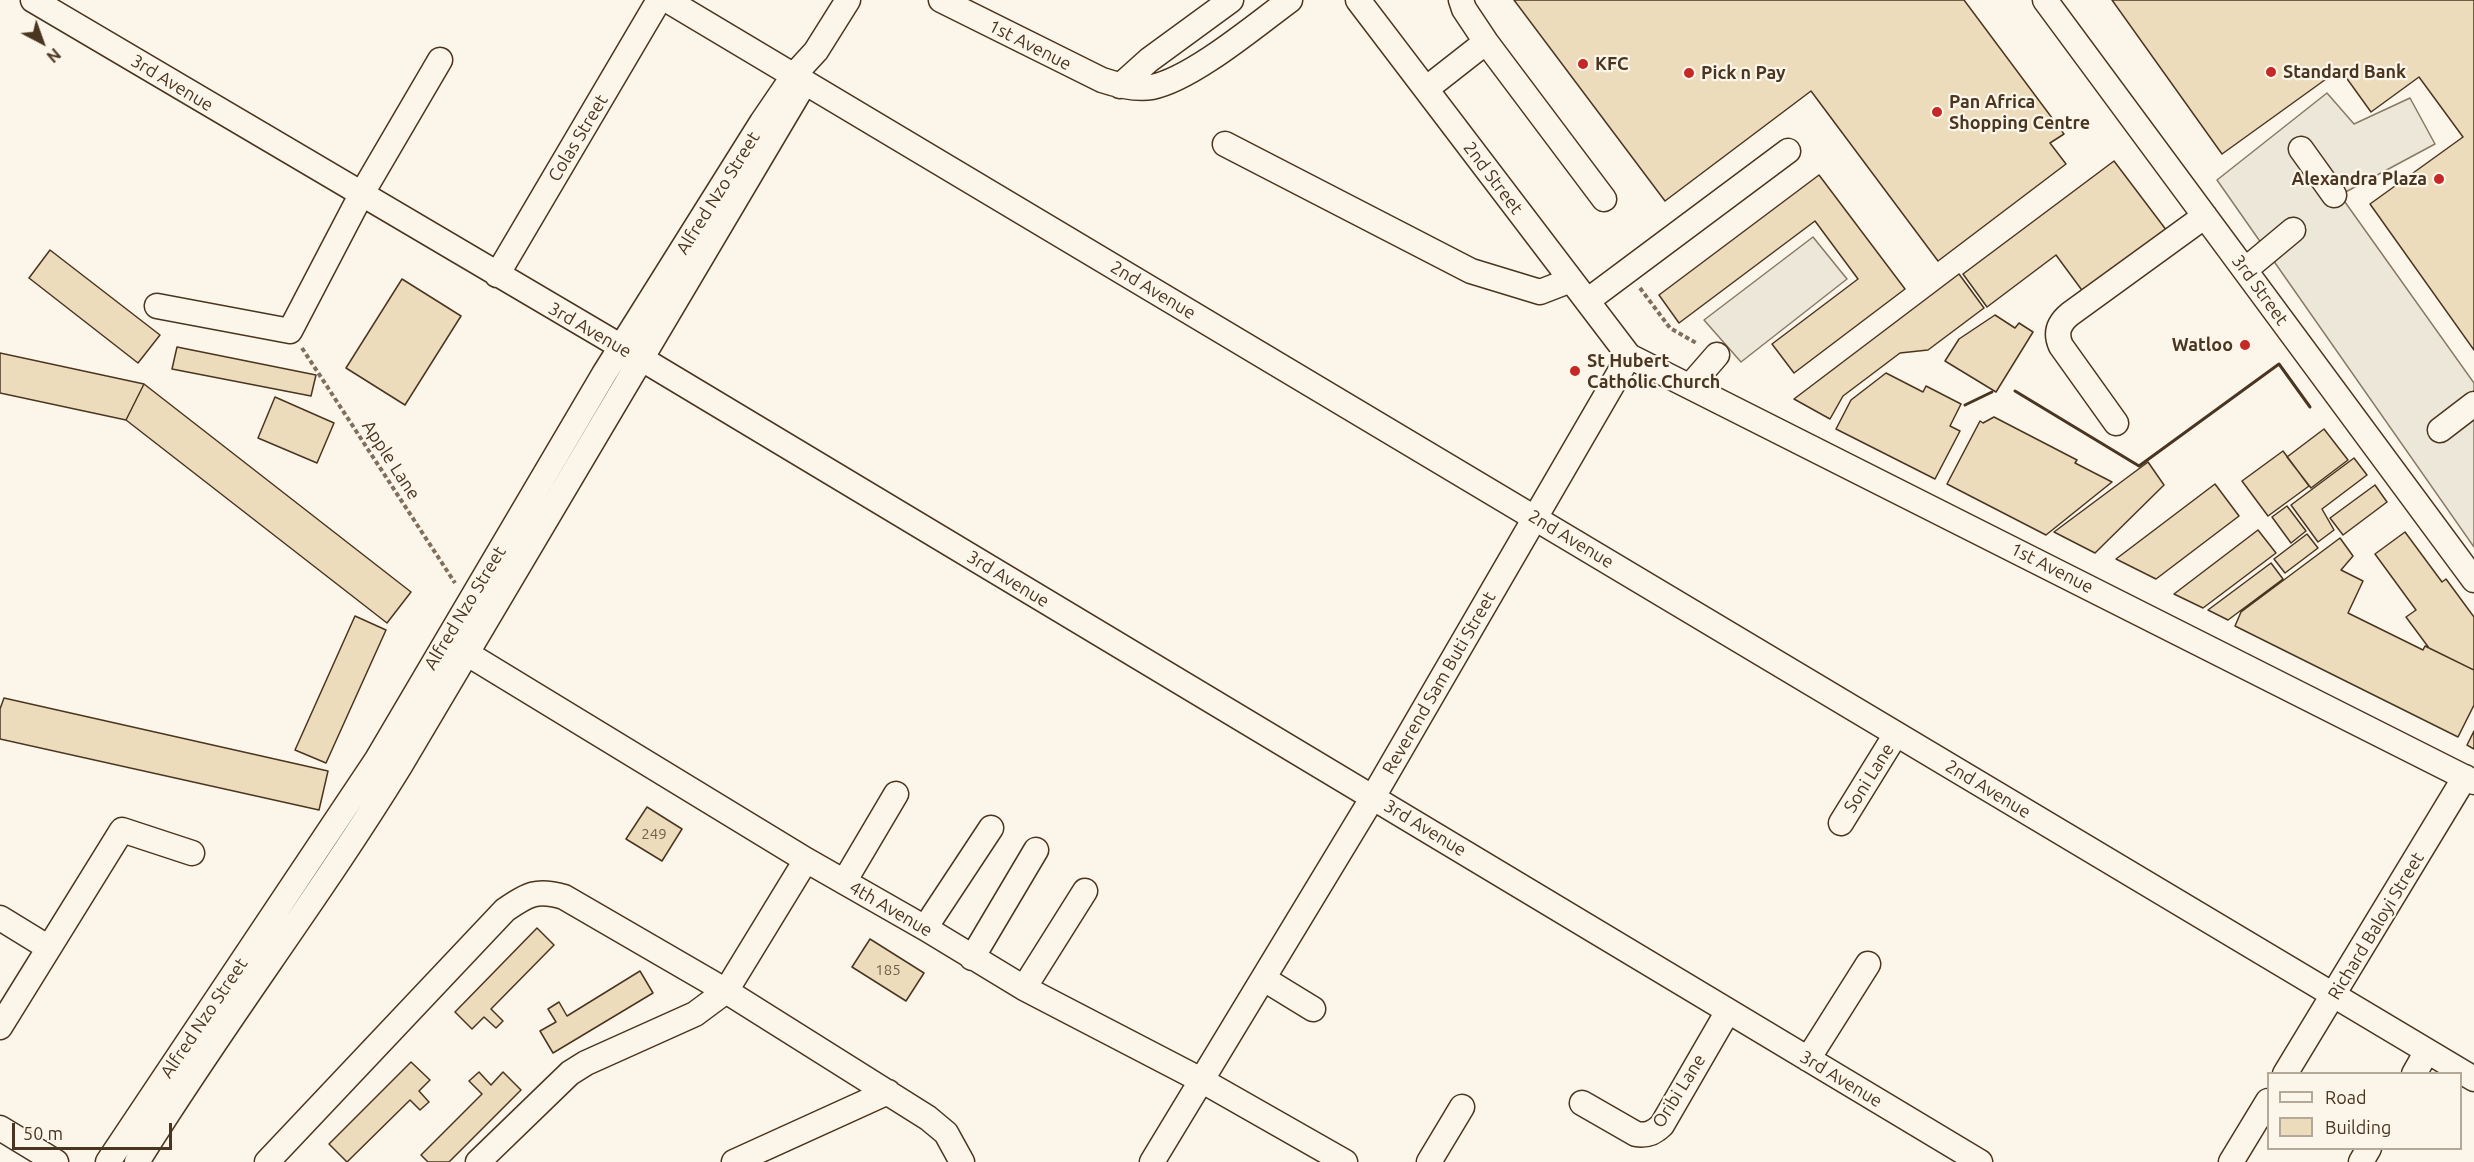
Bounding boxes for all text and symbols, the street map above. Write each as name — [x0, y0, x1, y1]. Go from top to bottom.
north arrow — [12, 12, 72, 72]
street label: 1st Avenue — [985, 15, 1075, 75]
text: N — [43, 45, 64, 66]
street label: 3rd Avenue — [127, 50, 217, 116]
place label: KFC — [1595, 53, 1628, 75]
marker: KFC — [1576, 57, 1590, 71]
place label: Standard Bank — [2283, 61, 2406, 83]
place label: Pick n Pay — [1701, 62, 1786, 84]
marker: Standard Bank — [2264, 65, 2278, 79]
marker: Pick n Pay — [1682, 66, 1696, 80]
street label: Colas Street — [544, 91, 612, 185]
place label: Pan Africa Shopping Centre — [1949, 91, 2090, 134]
marker: Pan Africa Shopping Centre — [1930, 105, 1944, 119]
street label: Alfred Nzo Street — [672, 128, 764, 258]
street label: 2nd Street — [1459, 137, 1527, 219]
place label: Alexandra Plaza — [2292, 168, 2427, 190]
marker: Alexandra Plaza — [2432, 172, 2446, 186]
street label: 3rd Street — [2227, 251, 2293, 329]
street label: 2nd Avenue — [1106, 256, 1200, 324]
street label: 3rd Avenue — [545, 298, 635, 362]
place label: Watloo — [2172, 334, 2233, 356]
marker: Watloo — [2238, 338, 2252, 352]
place label: St Hubert Catholic Church — [1587, 350, 1720, 392]
marker: St Hubert Catholic Church — [1568, 364, 1582, 378]
street label: Apple Lane — [357, 416, 425, 504]
street label: 2nd Avenue — [1524, 505, 1618, 573]
street label: 1st Avenue — [2007, 538, 2097, 598]
street label: Alfred Nzo Street — [420, 542, 510, 674]
street label: 3rd Avenue — [963, 546, 1053, 612]
street label: Reverend Sam Buti Street — [1378, 588, 1500, 778]
street label: Soni Lane — [1839, 739, 1899, 817]
street label: 2nd Avenue — [1941, 755, 2035, 823]
street label: 3rd Avenue — [1380, 795, 1470, 861]
house number: 249 — [641, 825, 667, 843]
street label: Richard Baloyi Street — [2323, 848, 2429, 1004]
street label: 4th Avenue — [846, 877, 936, 941]
street label: Alfred Nzo Street — [156, 954, 252, 1082]
house number: 185 — [875, 961, 901, 979]
street label: 3rd Avenue — [1796, 1046, 1886, 1112]
street label: Oribi Lane — [1648, 1050, 1710, 1132]
legend — [2267, 1072, 2462, 1150]
text: Road — [2325, 1087, 2367, 1107]
scale bar — [15, 1111, 176, 1149]
text: Building — [2325, 1117, 2391, 1137]
text: 50 m — [23, 1123, 63, 1143]

